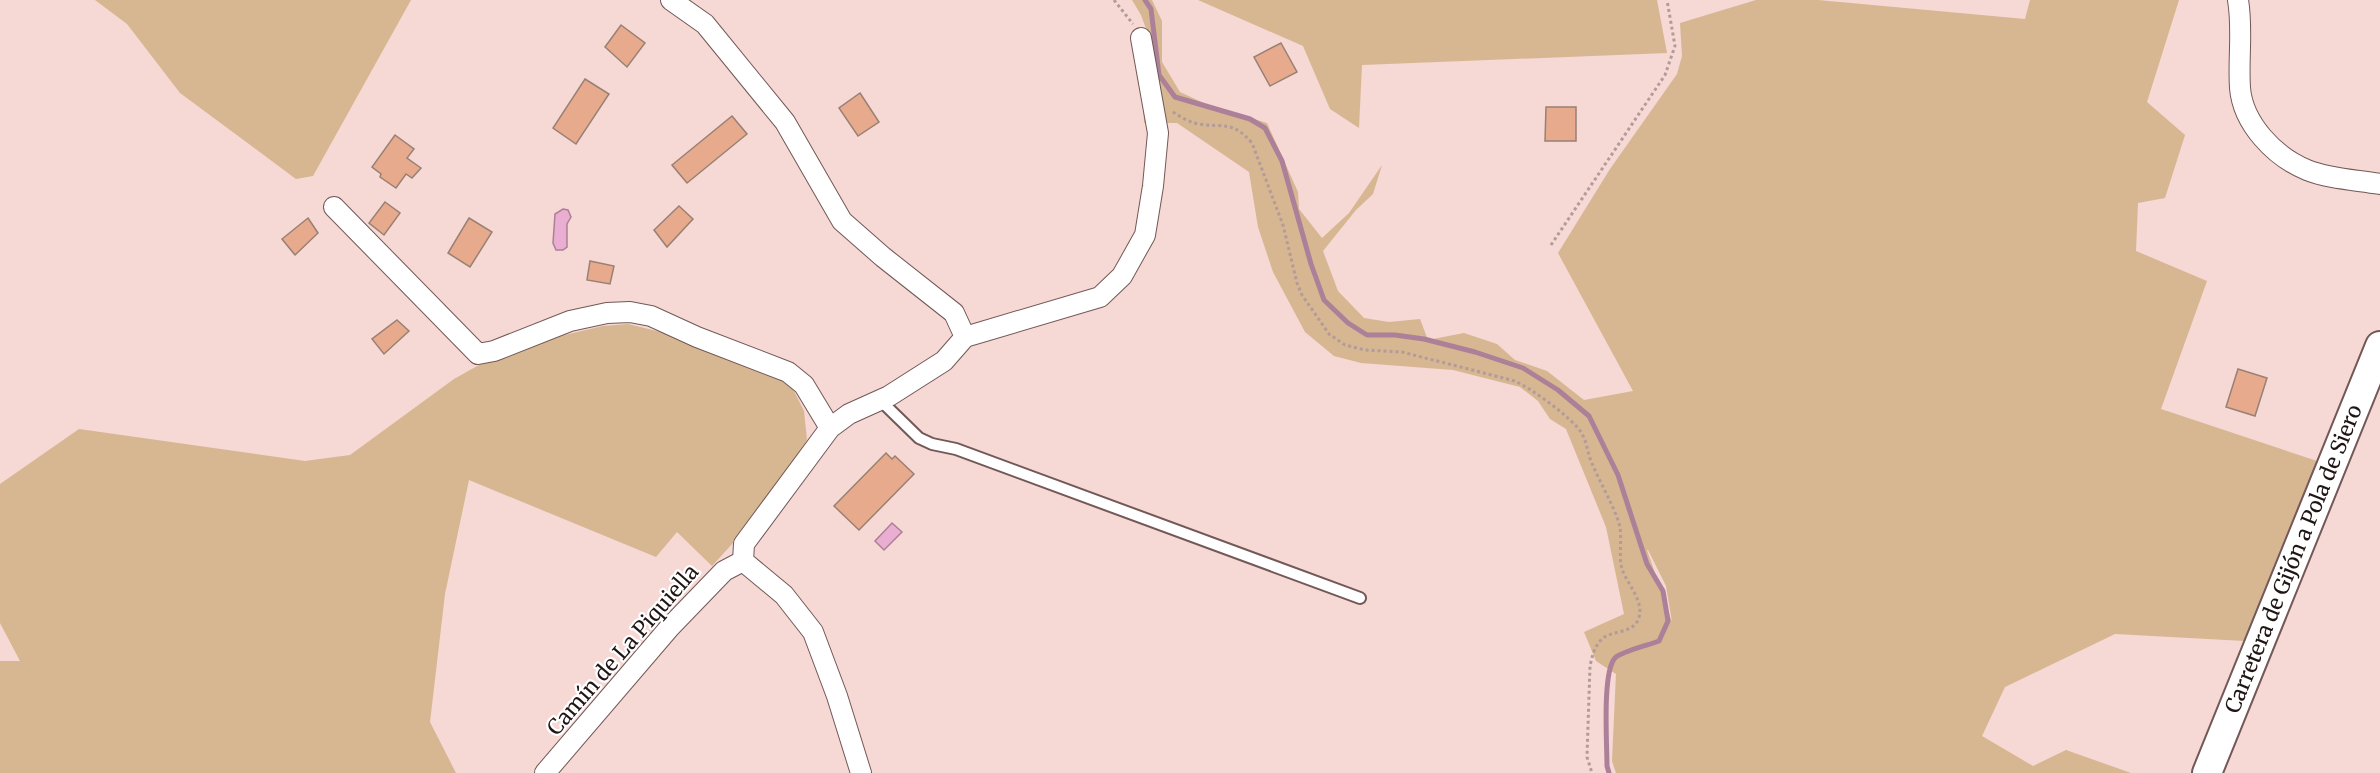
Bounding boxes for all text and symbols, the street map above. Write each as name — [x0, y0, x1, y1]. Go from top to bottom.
street label: Carretera de Gijón a Pola de Siero — [2219, 400, 2368, 717]
street label: Camín de La Piquiella — [541, 559, 704, 741]

